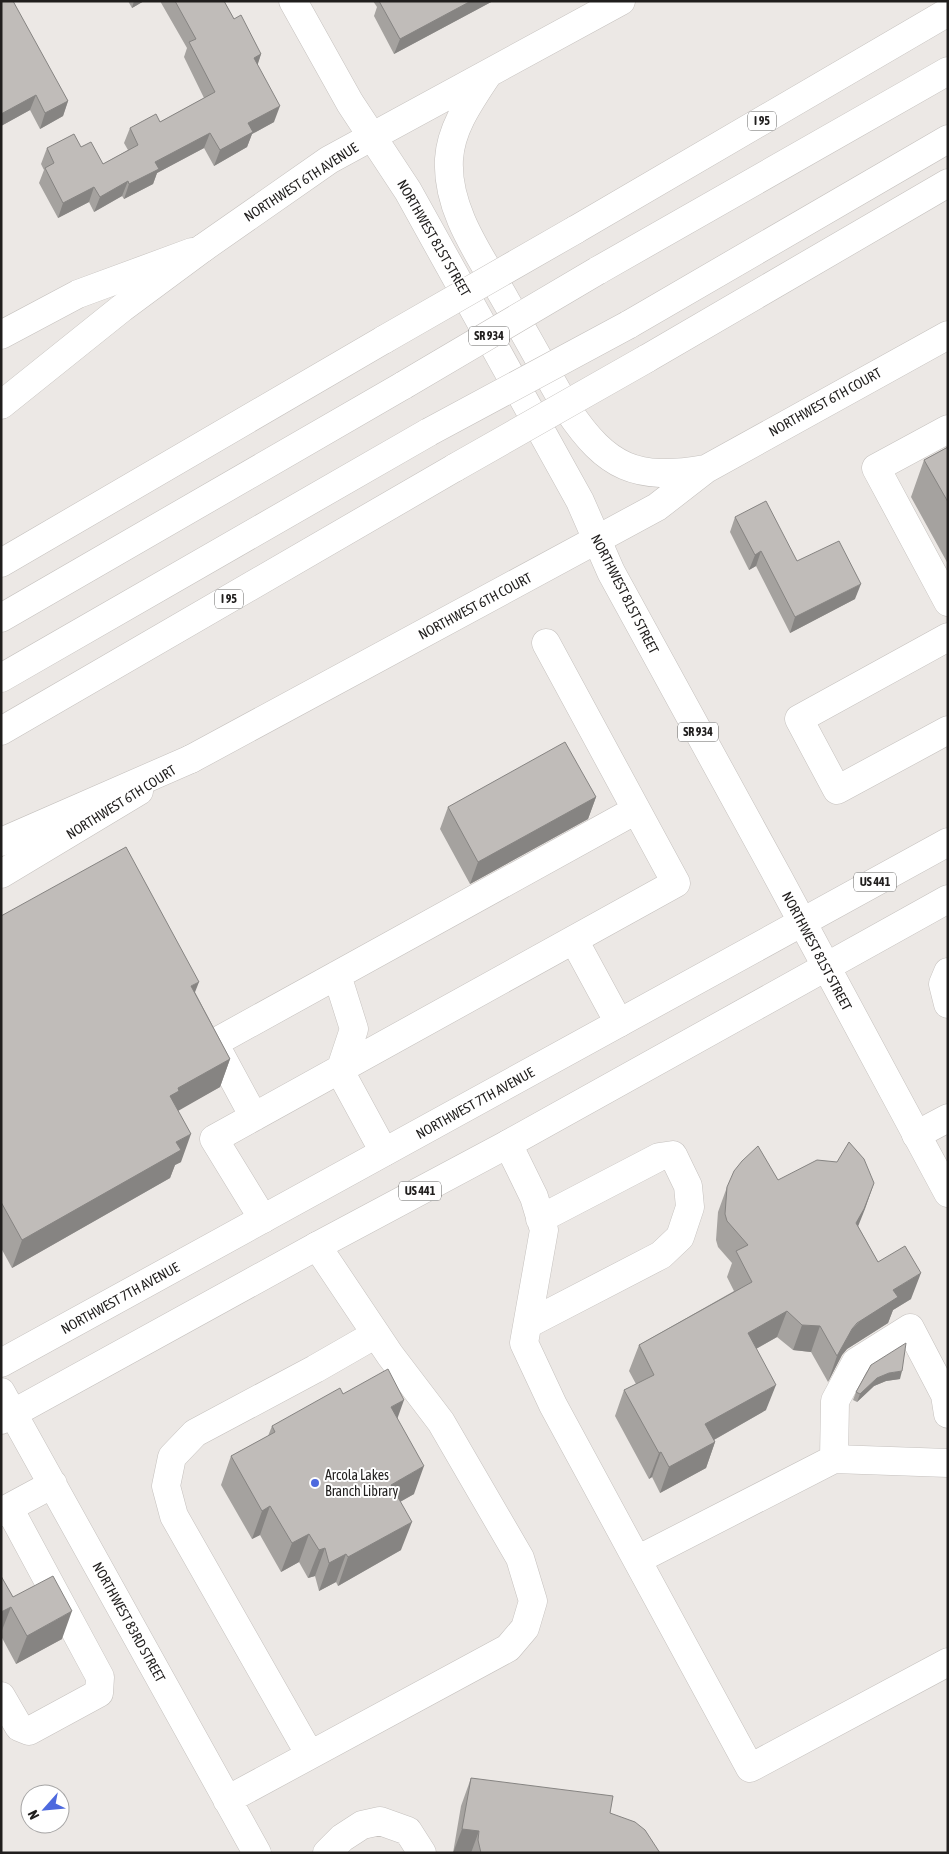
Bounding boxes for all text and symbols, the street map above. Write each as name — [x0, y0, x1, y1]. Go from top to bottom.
road number: I 95 — [748, 112, 776, 130]
street label: NORTHWEST 6TH AVENUE — [241, 139, 361, 225]
street label: NORTHWEST 81ST STREET — [394, 177, 474, 299]
road number: SR 934 — [469, 326, 509, 346]
street label: NORTHWEST 6TH COURT — [766, 364, 884, 440]
street label: NORTHWEST 81ST STREET — [588, 532, 662, 656]
street label: NORTHWEST 6TH COURT — [416, 569, 534, 643]
road number: I 95 — [215, 590, 243, 608]
road number: SR 934 — [678, 722, 718, 742]
street label: NORTHWEST 6TH COURT — [63, 762, 179, 842]
road number: US 441 — [854, 872, 896, 892]
street label: NORTHWEST 81ST STREET — [779, 889, 855, 1013]
street label: NORTHWEST 7TH AVENUE — [413, 1064, 537, 1142]
road number: US 441 — [399, 1182, 441, 1200]
street label: NORTHWEST 7TH AVENUE — [58, 1259, 182, 1337]
place label: Arcola Lakes Branch Library — [325, 1467, 398, 1499]
marker: Arcola Lakes Branch Library — [309, 1477, 321, 1489]
street label: NORTHWEST 83RD STREET — [89, 1559, 169, 1685]
north arrow — [20, 1784, 70, 1834]
text: N — [24, 1808, 42, 1822]

